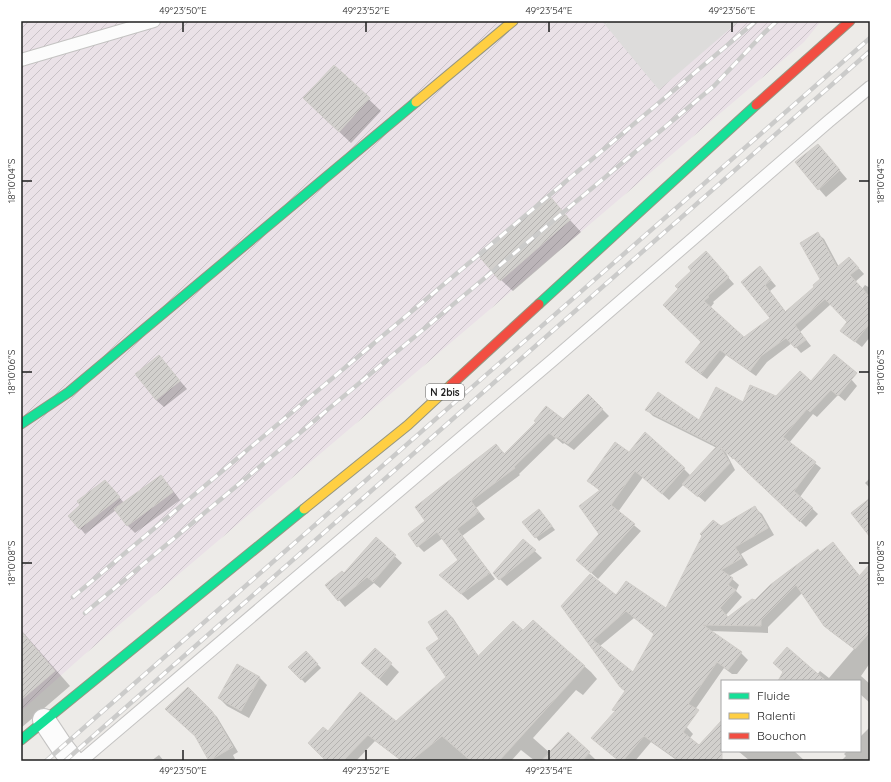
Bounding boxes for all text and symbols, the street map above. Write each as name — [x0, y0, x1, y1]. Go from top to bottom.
text: 49°23'50"E — [159, 4, 207, 17]
text: 49°23'52"E — [342, 4, 390, 17]
text: 49°23'54"E — [526, 4, 573, 17]
text: 49°23'56"E — [708, 4, 756, 17]
text: 18°10'04"S — [5, 158, 18, 203]
text: 18°10'04"S — [874, 158, 887, 203]
text: 18°10'06"S — [5, 349, 18, 394]
text: 18°10'06"S — [874, 349, 887, 394]
road number: N 2bis — [426, 384, 464, 400]
text: 18°10'08"S — [5, 540, 18, 585]
text: 18°10'08"S — [874, 540, 887, 585]
legend — [721, 680, 861, 752]
text: Fluide — [757, 688, 790, 703]
text: Ralenti — [757, 708, 795, 723]
text: Bouchon — [757, 728, 806, 743]
text: 49°23'50"E — [159, 764, 207, 777]
text: 49°23'52"E — [342, 764, 390, 777]
text: 49°23'54"E — [526, 764, 573, 777]

